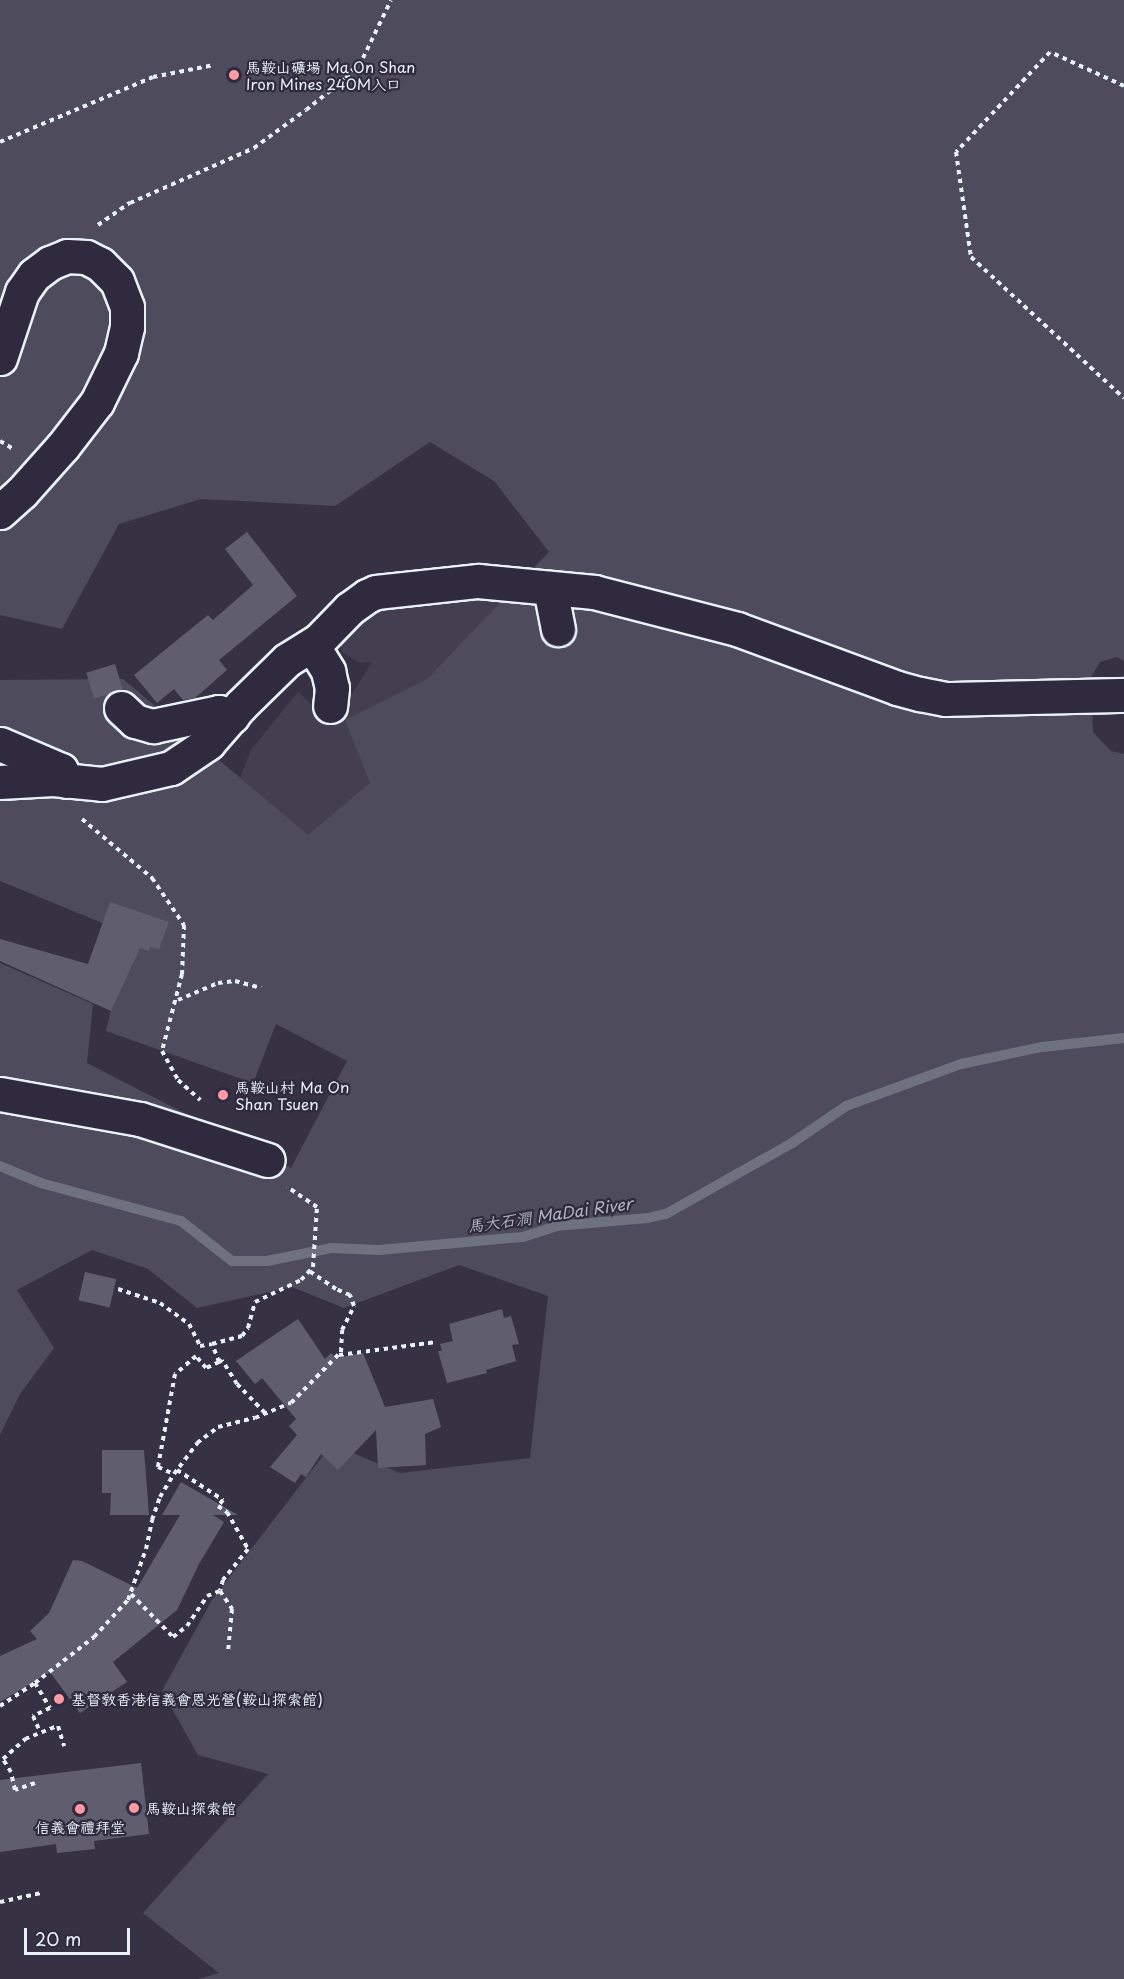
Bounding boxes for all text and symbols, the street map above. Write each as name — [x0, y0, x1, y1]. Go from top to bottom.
place label: 馬鞍山礦場 Ma On Shan Iron Mines 240M入口 — [246, 57, 417, 92]
marker: 馬鞍山礦場 Ma On Shan Iron Mines 240M入口 — [227, 68, 241, 82]
place label: 馬鞍山村 Ma On Shan Tsuen — [235, 1077, 349, 1112]
marker: 馬鞍山村 Ma On Shan Tsuen — [216, 1088, 230, 1102]
water label: 馬大石澗 MaDai River — [467, 1193, 633, 1235]
place label: 基督教香港信義會恩光營(鞍山探索館) — [71, 1690, 323, 1708]
marker: 基督教香港信義會恩光營(鞍山探索館) — [52, 1692, 66, 1706]
place label: 馬鞍山探索館 — [146, 1799, 236, 1817]
marker: 馬鞍山探索館 — [127, 1801, 141, 1815]
marker: 信義會禮拜堂 — [73, 1802, 87, 1816]
place label: 信義會禮拜堂 — [35, 1818, 125, 1836]
scale bar — [27, 1916, 134, 1954]
text: 20 m — [35, 1925, 81, 1952]

